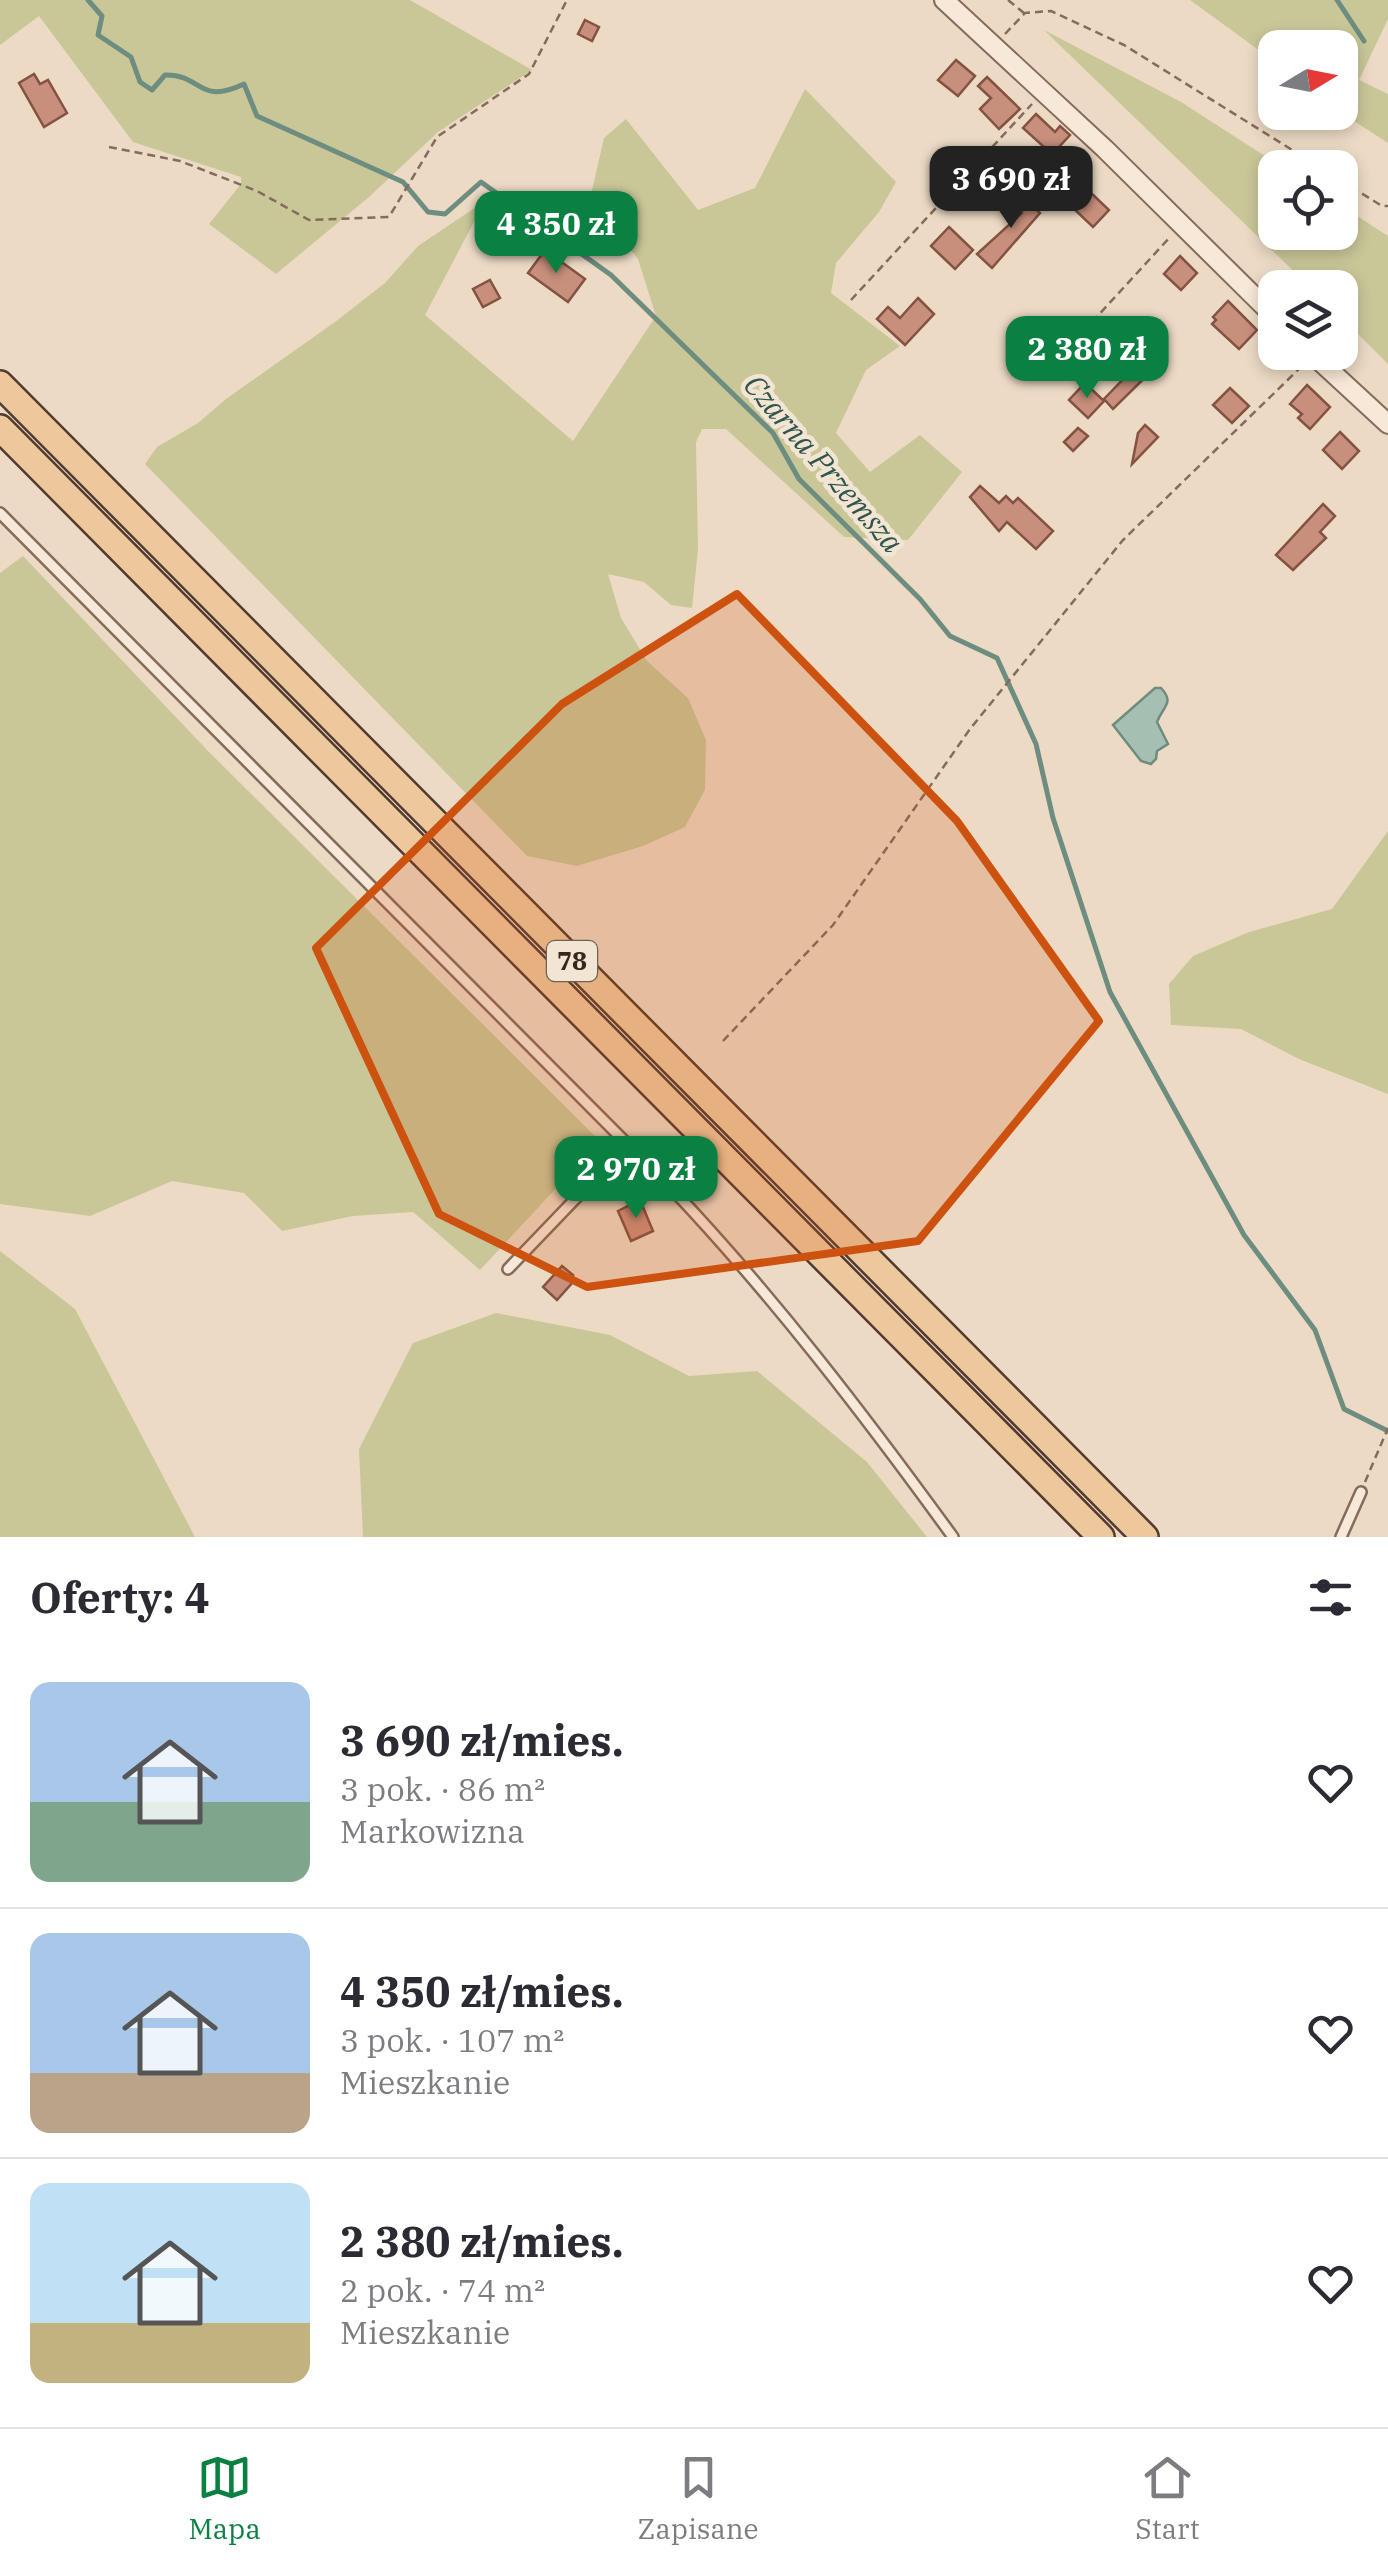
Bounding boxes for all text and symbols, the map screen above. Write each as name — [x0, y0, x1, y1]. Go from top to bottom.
north arrow — [1258, 30, 1358, 130]
map controls — [1258, 30, 1358, 370]
pin: 3 690 zł — [908, 146, 1114, 231]
button: locate — [1258, 150, 1358, 250]
text: 3 690 zł — [952, 157, 1070, 199]
pin: 4 350 zł — [453, 191, 659, 276]
text: 4 350 zł — [497, 202, 615, 244]
button: layers — [1258, 270, 1358, 370]
pin: 2 380 zł — [984, 316, 1190, 401]
text: 2 380 zł — [1028, 327, 1146, 369]
water label: Czarna Przemsza — [736, 366, 913, 561]
road number: 78 — [547, 941, 597, 981]
pin: 2 970 zł — [533, 1136, 739, 1221]
text: 2 970 zł — [577, 1147, 695, 1189]
text: Oferty: 4 — [30, 1570, 210, 1625]
icon: filters — [1303, 1570, 1358, 1625]
text: 3 690 zł/mies. — [340, 1713, 624, 1768]
icon: home — [110, 1722, 230, 1842]
icon: heart — [1303, 1755, 1358, 1810]
text: 3 pok. · 86 m² — [340, 1768, 545, 1810]
text: Markowizna — [340, 1810, 525, 1852]
text: 4 350 zł/mies. — [340, 1964, 624, 2019]
icon: home — [110, 1973, 230, 2093]
icon: heart — [1303, 2006, 1358, 2061]
text: 3 pok. · 107 m² — [340, 2019, 564, 2061]
text: Mieszkanie — [340, 2061, 510, 2103]
text: 2 380 zł/mies. — [340, 2214, 624, 2269]
icon: home — [110, 2223, 230, 2343]
icon: heart — [1303, 2256, 1358, 2311]
text: 2 pok. · 74 m² — [340, 2269, 545, 2311]
text: Mieszkanie — [340, 2311, 510, 2353]
tab: Mapa — [188, 2450, 261, 2547]
tab: Zapisane — [638, 2450, 759, 2547]
tab: Start — [1135, 2450, 1200, 2547]

